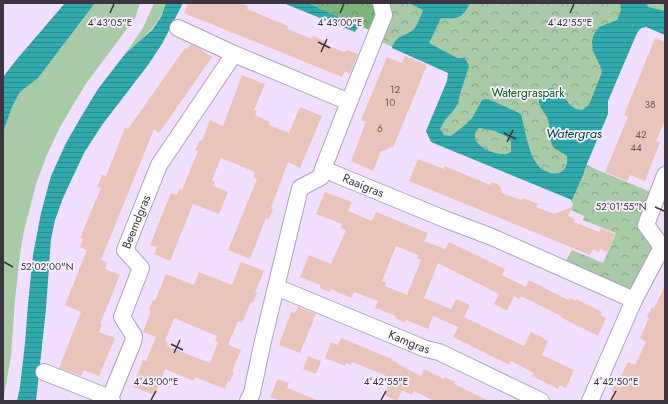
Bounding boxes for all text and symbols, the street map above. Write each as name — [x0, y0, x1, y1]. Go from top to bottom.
text: 4°43'05"E — [88, 15, 132, 30]
text: 4°43'00"E — [318, 15, 362, 30]
text: 4°42'55"E — [548, 15, 592, 30]
house number: 12 — [390, 82, 400, 97]
park label: Watergraspark — [491, 84, 565, 102]
house number: 10 — [385, 95, 395, 110]
house number: 38 — [645, 97, 655, 112]
house number: 6 — [377, 121, 383, 136]
water label: Watergras — [546, 124, 603, 143]
house number: 42 — [635, 127, 647, 142]
house number: 44 — [630, 140, 642, 155]
street label: Raaigras — [340, 169, 387, 202]
street label: Beemdgras — [117, 192, 155, 252]
text: 52°01'55"N — [595, 199, 647, 214]
text: 52°02'00"N — [20, 259, 74, 274]
street label: Kamgras — [386, 325, 432, 359]
text: 4°43'00"E — [134, 374, 178, 389]
text: 4°42'55"E — [364, 374, 408, 389]
text: 4°42'50"E — [594, 374, 638, 389]

